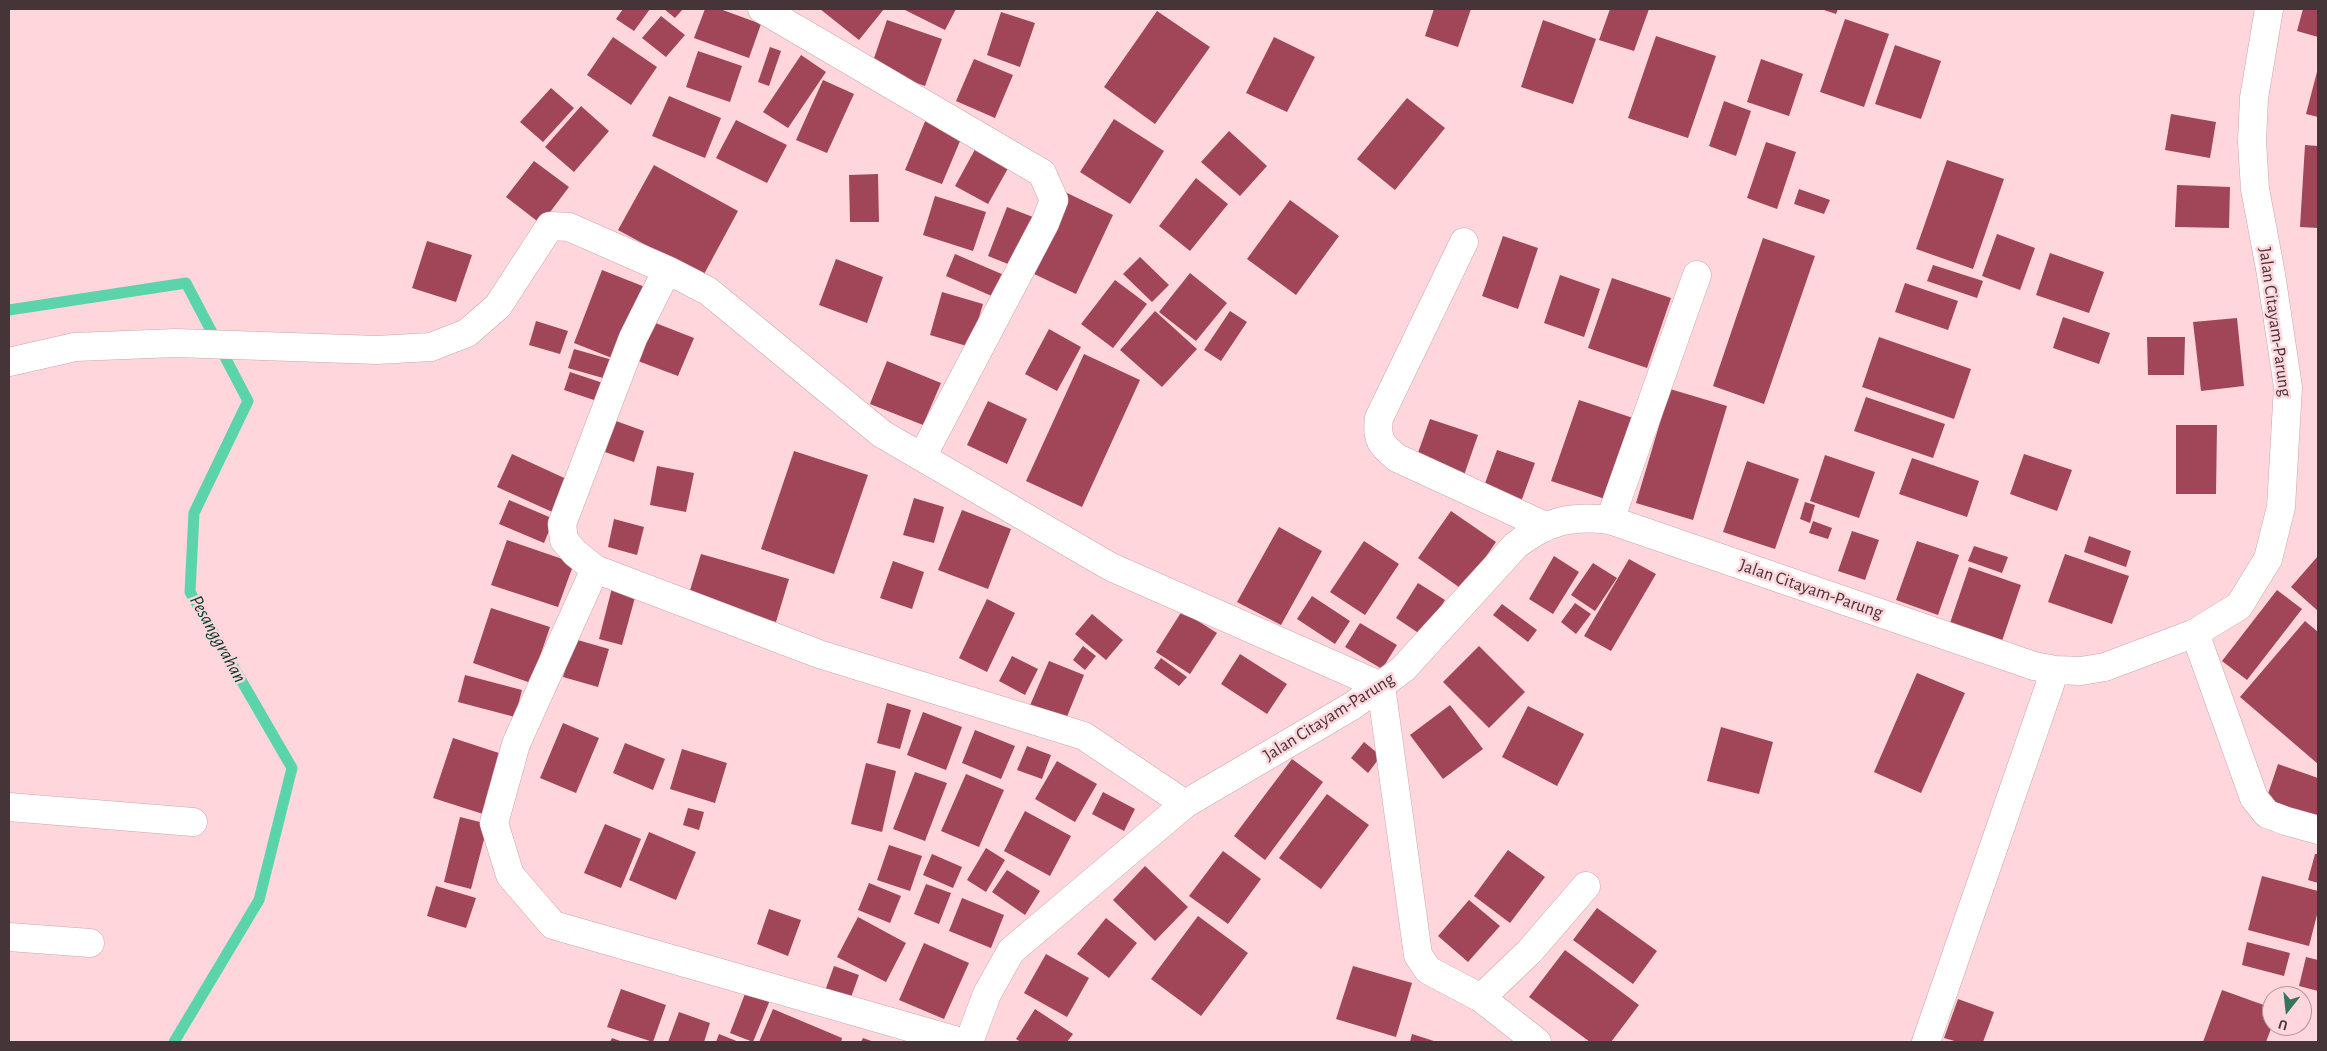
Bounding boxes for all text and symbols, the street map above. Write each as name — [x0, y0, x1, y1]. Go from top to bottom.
street label: Jalan Citayam-Parung — [2254, 246, 2296, 398]
street label: Jalan Citayam-Parung — [1736, 554, 1886, 624]
water label: Pesanggrahan — [185, 591, 251, 687]
street label: Jalan Citayam-Parung — [1259, 668, 1399, 766]
north arrow — [2262, 986, 2312, 1036]
text: U — [2277, 1016, 2289, 1032]

